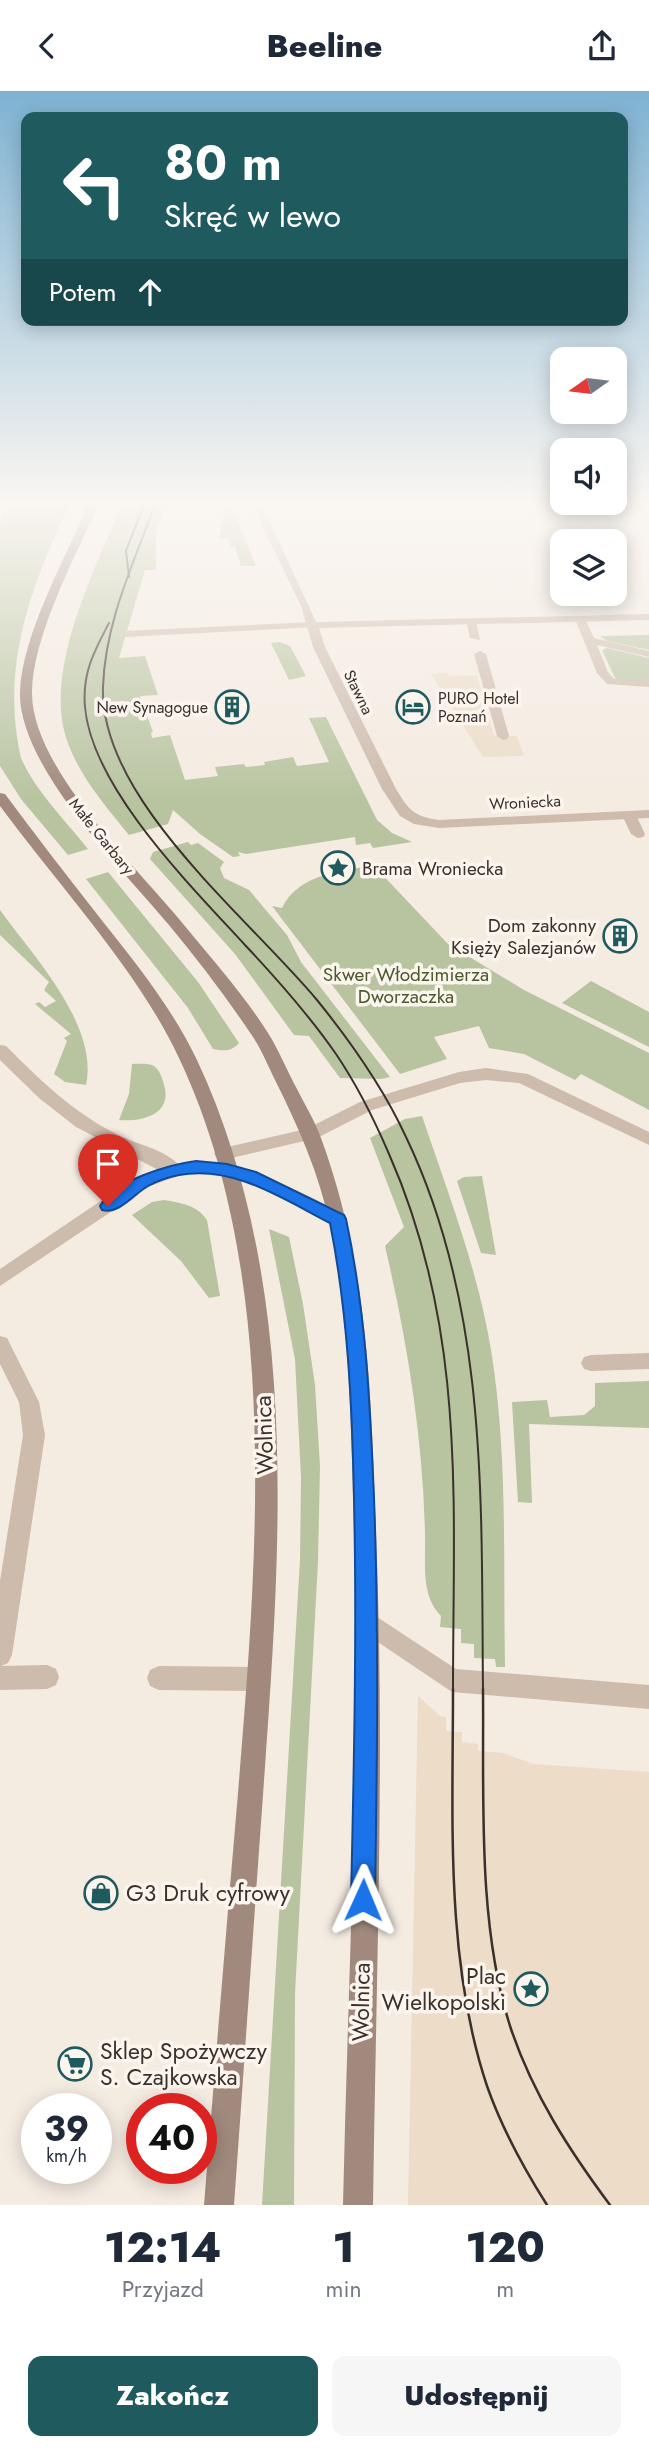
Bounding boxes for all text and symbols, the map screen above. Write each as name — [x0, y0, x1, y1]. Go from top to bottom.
text: Beeline — [267, 23, 382, 69]
icon: back — [28, 27, 66, 65]
icon: share — [583, 27, 621, 65]
text: 80 m — [164, 128, 282, 198]
icon: left — [49, 140, 140, 231]
text: Skręć w lewo — [164, 193, 341, 239]
text: Potem — [49, 273, 117, 311]
icon: ahead — [131, 273, 169, 311]
north arrow — [550, 347, 626, 423]
map controls — [550, 347, 627, 606]
button: sound — [550, 438, 627, 515]
button: layers — [550, 529, 627, 606]
street label: Stawna — [338, 666, 379, 718]
place label: PURO Hotel Poznań — [438, 687, 519, 728]
building icon: New Synagogue — [213, 688, 251, 726]
hotel icon: PURO Hotel Poznań — [394, 688, 432, 726]
place label: New Synagogue — [96, 696, 208, 719]
street label: Wroniecka — [489, 789, 562, 816]
street label: Małe Garbary — [63, 793, 140, 880]
place icon: Brama Wroniecka — [319, 849, 357, 887]
place label: Brama Wroniecka — [362, 855, 503, 882]
place label: Dom zakonny Księży Salezjanów — [451, 912, 597, 961]
building icon: Dom zakonny Księży Salezjanów — [601, 917, 639, 955]
park label: Skwer Włodzimierza Dworzaczka — [323, 961, 489, 1010]
pin — [78, 1134, 138, 1206]
icon: arrive — [89, 1145, 127, 1183]
street label: Wolnica — [246, 1395, 282, 1475]
position arrow — [326, 1863, 400, 1937]
shop icon: G3 Druk cyfrowy — [82, 1874, 120, 1912]
place label: G3 Druk cyfrowy — [126, 1876, 291, 1910]
place label: Plac Wielkopolski — [381, 1959, 506, 2019]
street label: Wolnica — [343, 1962, 379, 2042]
place icon: Plac Wielkopolski — [512, 1970, 550, 2008]
place label: Sklep Spożywczy S. Czajkowska — [100, 2034, 268, 2094]
supermarket icon: Sklep Spożywczy S. Czajkowska — [56, 2045, 94, 2083]
speed limit sign: 40 — [126, 2093, 217, 2184]
text: 39 — [44, 2104, 89, 2154]
text: km/h — [46, 2143, 87, 2169]
text: 12:14 — [104, 2217, 222, 2278]
text: 1 — [332, 2217, 355, 2278]
text: 120 — [466, 2217, 545, 2278]
text: Przyjazd — [122, 2272, 204, 2306]
text: min — [326, 2272, 362, 2306]
text: m — [496, 2272, 514, 2306]
button: Zakończ — [28, 2356, 318, 2436]
button: Udostępnij — [332, 2356, 621, 2436]

